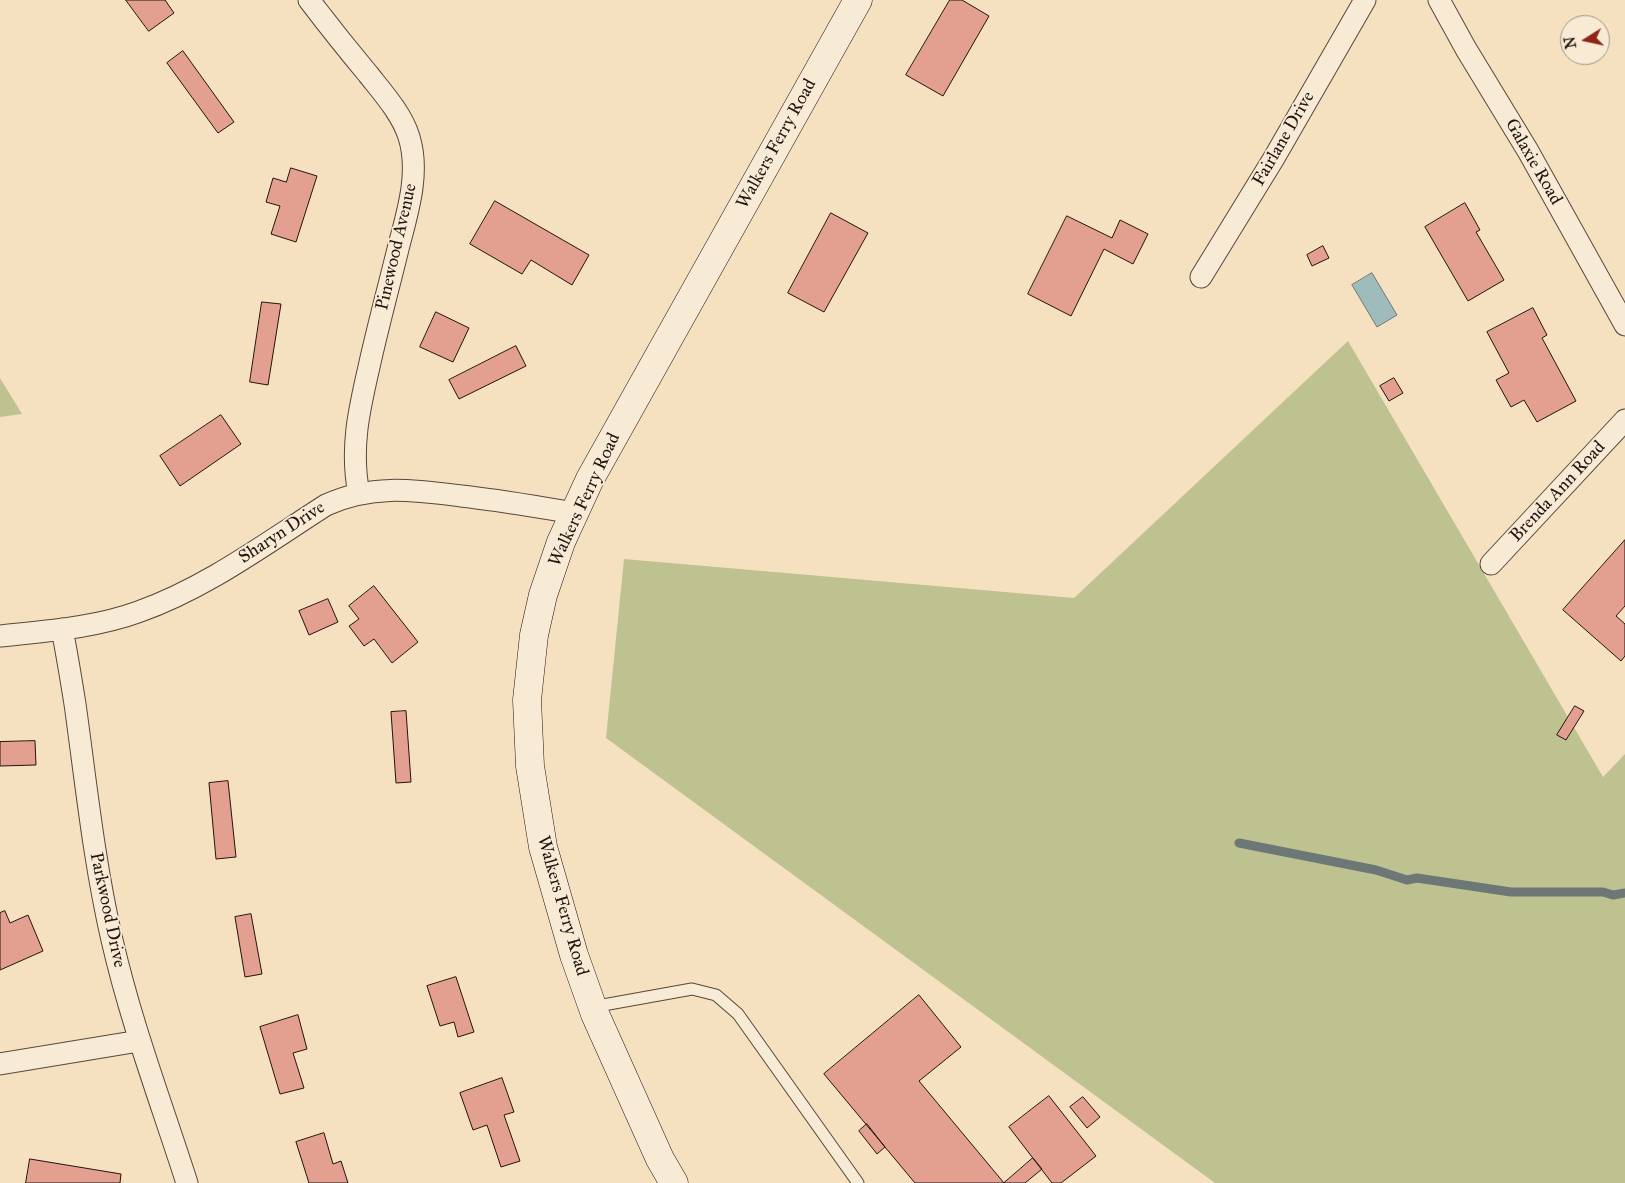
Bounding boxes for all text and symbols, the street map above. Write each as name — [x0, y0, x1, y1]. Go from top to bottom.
north arrow — [1560, 15, 1610, 65]
text: N — [1561, 35, 1580, 50]
street label: Walkers Ferry Road — [732, 76, 822, 212]
street label: Fairlane Drive — [1248, 88, 1320, 190]
street label: Galaxie Road — [1500, 115, 1566, 209]
street label: Pinewood Avenue — [372, 181, 422, 313]
street label: Walkers Ferry Road — [545, 430, 625, 570]
street label: Brenda Ann Road — [1506, 437, 1610, 547]
street label: Sharyn Drive — [235, 497, 329, 569]
street label: Walkers Ferry Road — [532, 834, 592, 978]
street label: Parkwood Drive — [84, 850, 130, 970]

